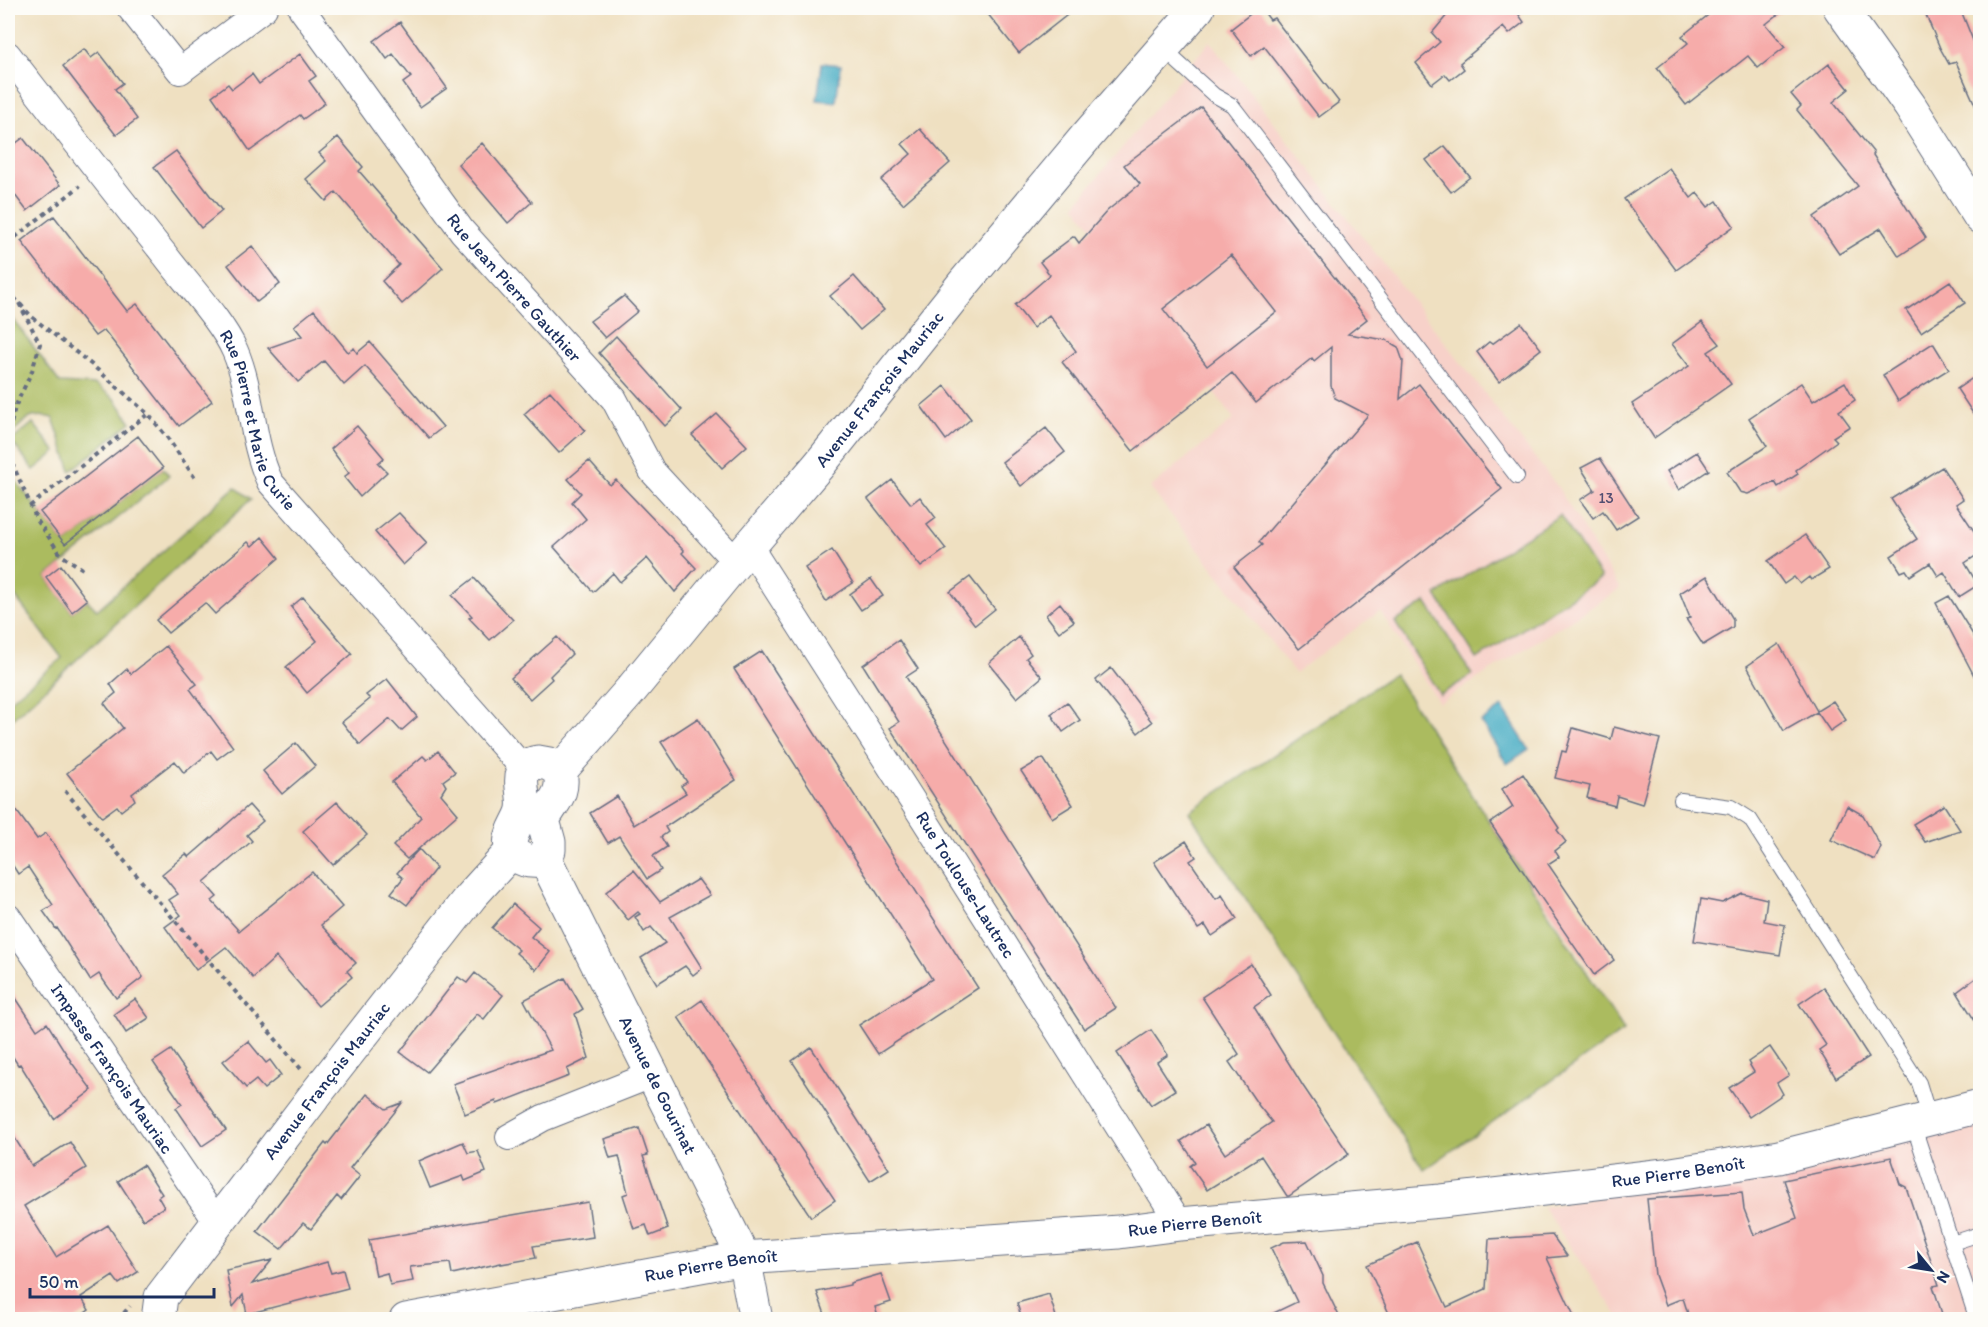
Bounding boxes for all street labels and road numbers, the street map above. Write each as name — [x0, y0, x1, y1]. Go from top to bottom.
street label: Rue Jean Pierre Gauthier — [442, 209, 587, 367]
street label: Avenue François Mauriac — [811, 307, 948, 472]
street label: Rue Pierre et Marie Curie — [215, 325, 301, 515]
street label: Rue Toulouse-Lautrec — [911, 807, 1020, 962]
street label: Impasse François Mauriac — [46, 979, 178, 1158]
street label: Avenue François Mauriac — [259, 997, 395, 1164]
street label: Avenue de Gourinat — [614, 1013, 702, 1158]
street label: Rue Pierre Benoît — [1610, 1152, 1747, 1192]
street label: Rue Pierre Benoît — [1127, 1206, 1263, 1242]
street label: Rue Pierre Benoît — [643, 1245, 779, 1287]

